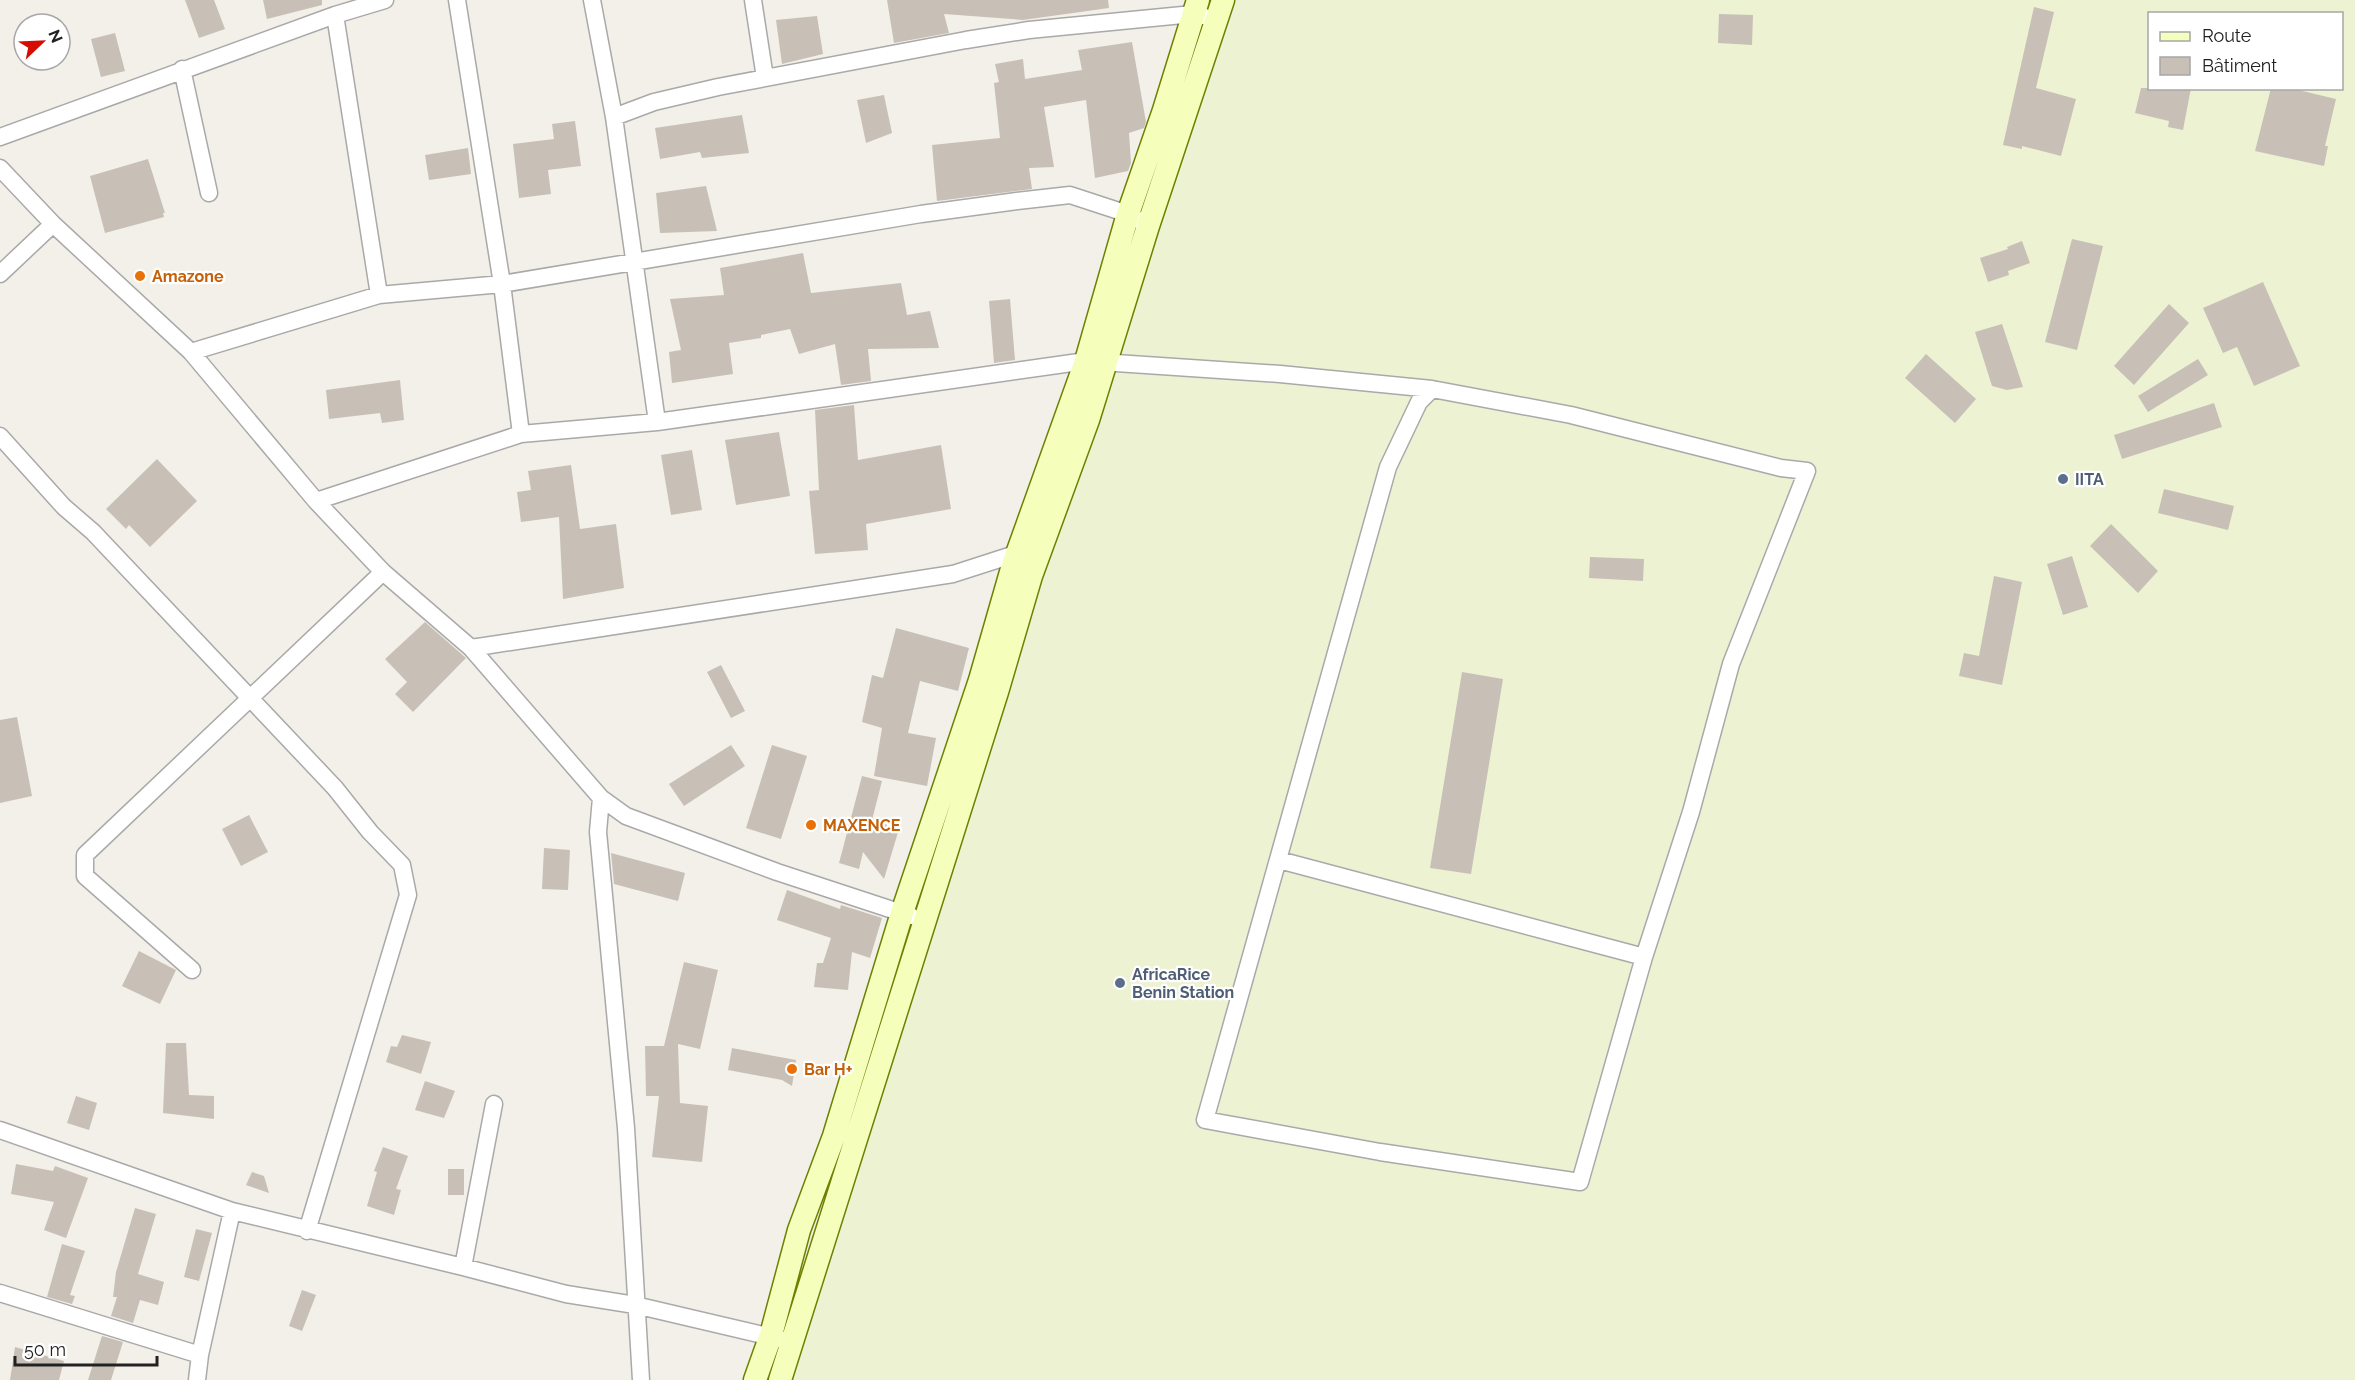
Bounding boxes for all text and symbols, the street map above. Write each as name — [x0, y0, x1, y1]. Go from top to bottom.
north arrow — [12, 12, 72, 72]
legend — [2148, 12, 2343, 90]
text: Route — [2202, 25, 2252, 46]
text: N — [44, 27, 66, 46]
text: Bâtiment — [2202, 55, 2277, 76]
place label: Amazone — [152, 267, 224, 286]
marker: Amazone — [133, 269, 147, 283]
place label: IITA — [2075, 470, 2104, 489]
marker: IITA — [2056, 472, 2070, 486]
place label: MAXENCE — [823, 816, 901, 835]
marker: MAXENCE — [804, 818, 818, 832]
place label: AfricaRice Benin Station — [1132, 965, 1234, 1002]
marker: AfricaRice Benin Station — [1113, 976, 1127, 990]
place label: Bar H+ — [804, 1060, 852, 1079]
marker: Bar H+ — [785, 1062, 799, 1076]
scale bar — [15, 1329, 158, 1367]
text: 50 m — [24, 1339, 66, 1360]

